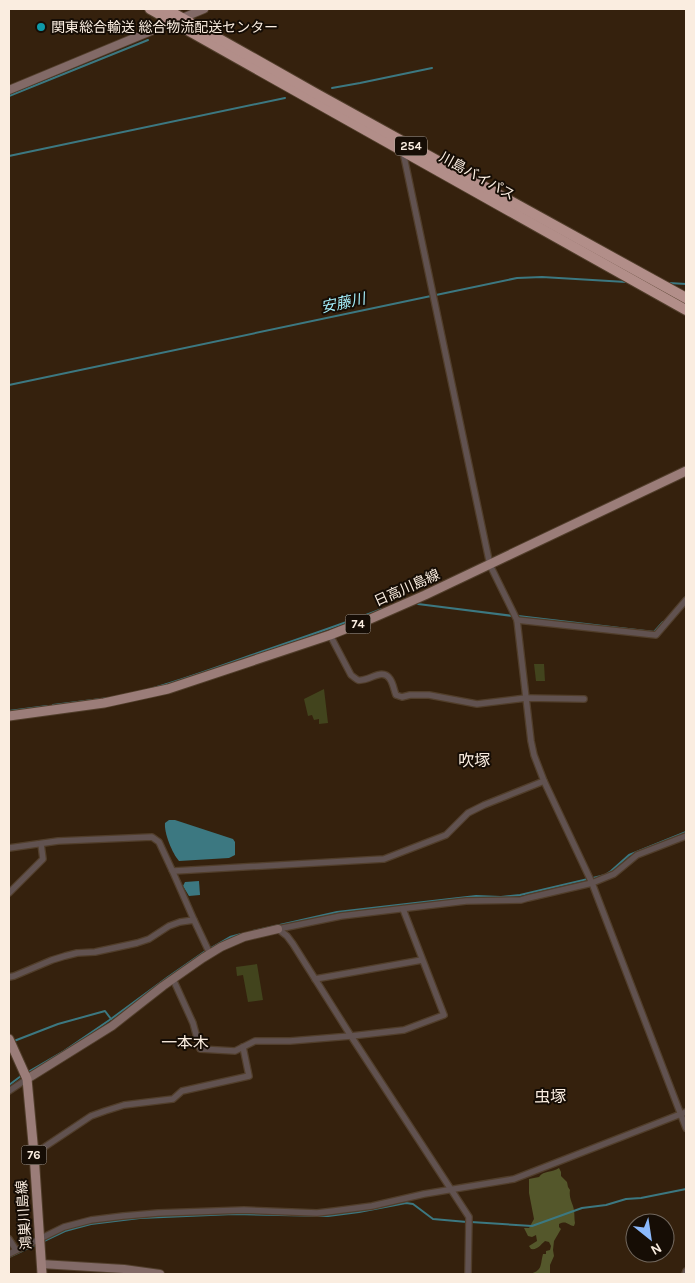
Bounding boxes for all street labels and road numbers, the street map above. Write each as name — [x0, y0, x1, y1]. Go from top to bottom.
road number: 254 — [395, 136, 427, 156]
street label: 川島バイパス — [436, 148, 518, 204]
street label: 日高川島線 — [372, 566, 442, 610]
road number: 74 — [346, 614, 370, 634]
road number: 76 — [22, 1146, 46, 1164]
street label: 鴻巣川島線 — [13, 1179, 35, 1251]

